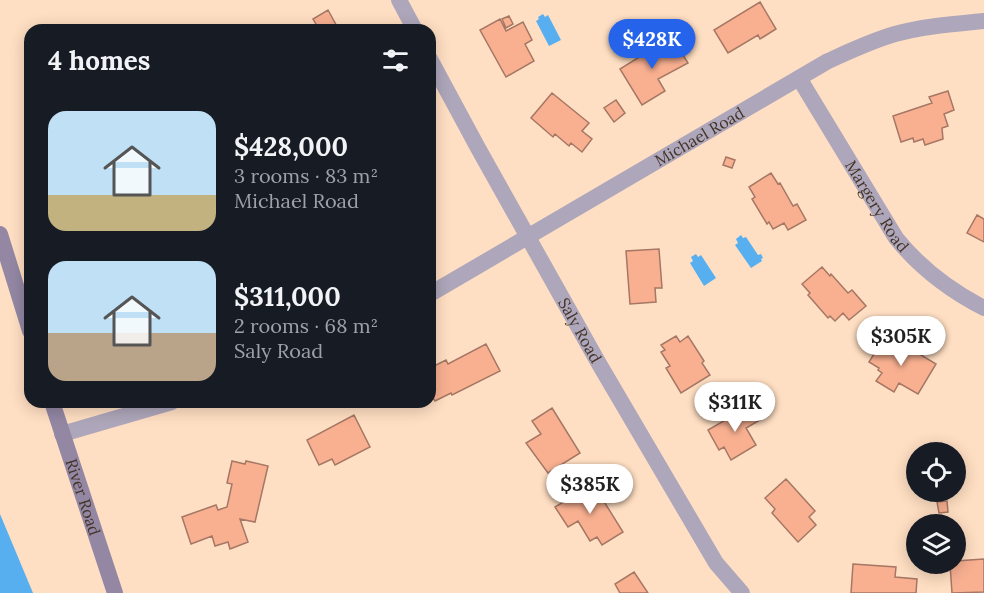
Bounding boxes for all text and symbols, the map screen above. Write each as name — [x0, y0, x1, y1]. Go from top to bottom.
pin: $428K — [610, 19, 694, 70]
text: $428K — [622, 26, 682, 51]
text: 4 homes — [48, 44, 150, 77]
icon: filters — [379, 44, 412, 77]
street label: Michael Road — [651, 102, 748, 170]
text: $428,000 — [234, 130, 348, 163]
icon: home — [96, 135, 168, 207]
street label: Margery Road — [841, 156, 914, 256]
text: 3 rooms · 83 m² — [234, 163, 378, 188]
text: Michael Road — [234, 188, 359, 213]
text: $311,000 — [234, 280, 341, 313]
icon: home — [96, 285, 168, 357]
street label: Saly Road — [554, 294, 607, 367]
text: 2 rooms · 68 m² — [234, 313, 378, 338]
pin: $305K — [859, 316, 943, 367]
text: $305K — [871, 323, 931, 348]
text: Saly Road — [234, 338, 323, 363]
pin: $311K — [693, 382, 777, 433]
text: $311K — [708, 389, 762, 414]
map controls — [906, 442, 966, 574]
button: locate — [906, 442, 966, 502]
street label: River Road — [61, 456, 105, 538]
pin: $385K — [548, 464, 632, 515]
text: $385K — [560, 471, 620, 496]
button: layers — [906, 514, 966, 574]

